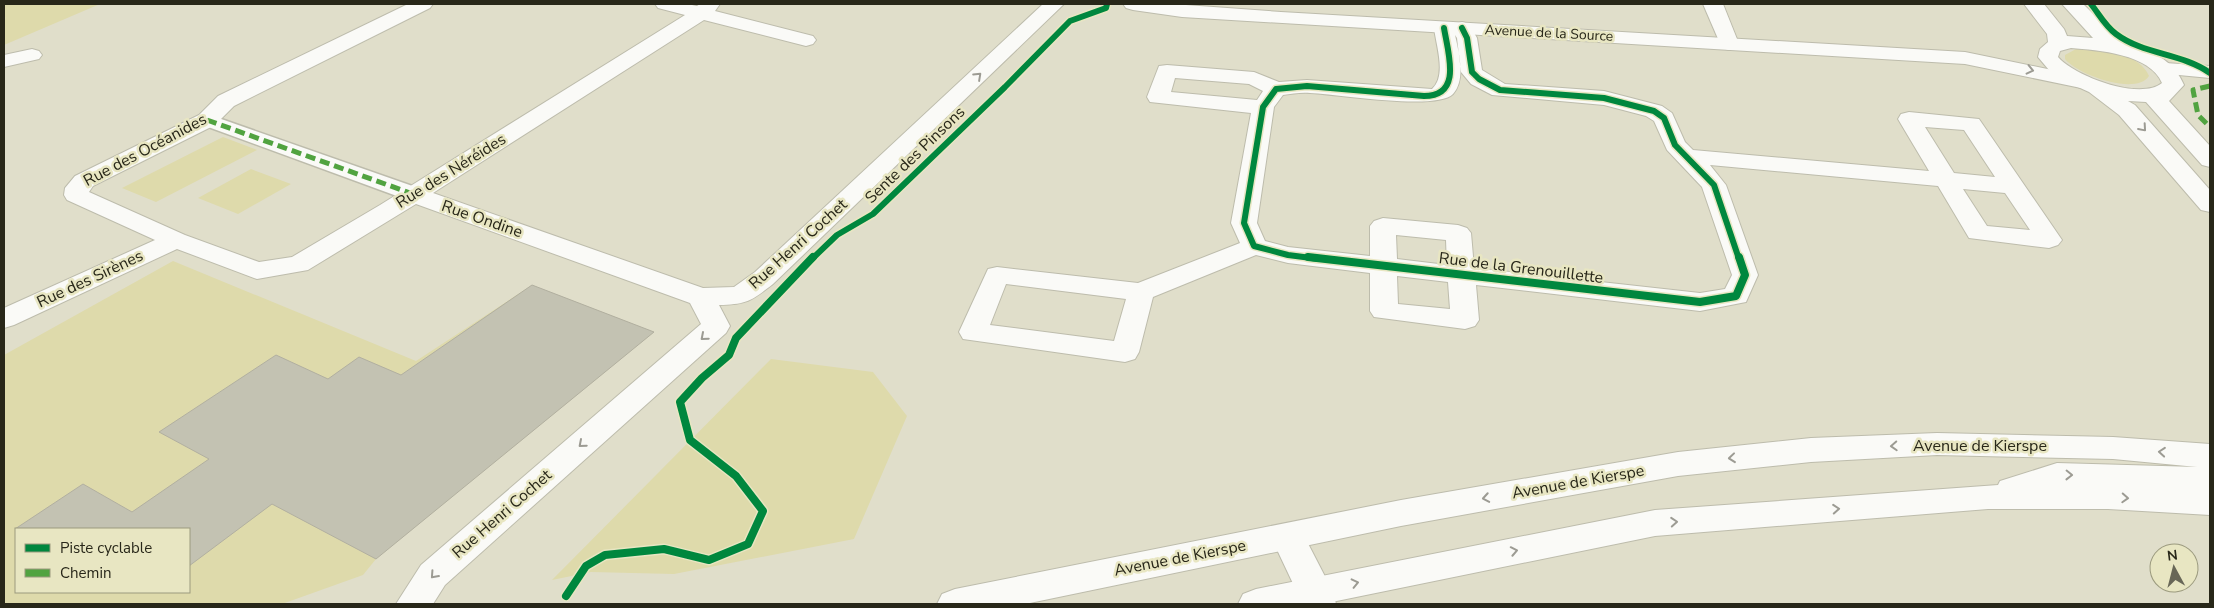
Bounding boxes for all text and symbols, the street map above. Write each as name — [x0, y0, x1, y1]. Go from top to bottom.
street label: Avenue de la Source — [1484, 20, 1614, 46]
one-way arrow — [2025, 64, 2034, 75]
one-way arrow — [972, 73, 981, 82]
street label: Sente des Pinsons — [860, 101, 970, 209]
street label: Rue des Océanides — [79, 108, 211, 192]
one-way arrow — [2137, 122, 2146, 131]
street label: Rue des Néréides — [392, 128, 510, 214]
street label: Rue Henri Cochet — [744, 194, 852, 294]
street label: Rue Ondine — [439, 195, 525, 243]
street label: Rue des Sirènes — [33, 245, 147, 313]
street label: Rue de la Grenouillette — [1438, 247, 1604, 289]
one-way arrow — [701, 331, 710, 339]
street label: Avenue de Kierspe — [1913, 435, 2047, 457]
one-way arrow — [578, 438, 587, 447]
one-way arrow — [1890, 441, 1898, 452]
one-way arrow — [2157, 447, 2165, 458]
one-way arrow — [1728, 453, 1736, 464]
street label: Avenue de Kierspe — [1510, 460, 1646, 504]
street label: Rue Henri Cochet — [447, 464, 557, 563]
one-way arrow — [2065, 470, 2073, 480]
one-way arrow — [1481, 492, 1490, 502]
one-way arrow — [2121, 492, 2129, 503]
one-way arrow — [1832, 504, 1840, 515]
one-way arrow — [1670, 516, 1678, 527]
legend — [15, 528, 190, 593]
street label: Avenue de Kierspe — [1112, 534, 1248, 582]
text: Piste cyclable — [60, 538, 152, 558]
north arrow — [2149, 543, 2199, 593]
one-way arrow — [1509, 546, 1518, 556]
text: N — [2166, 546, 2179, 566]
text: Chemin — [60, 563, 111, 583]
one-way arrow — [431, 569, 440, 578]
one-way arrow — [1350, 578, 1359, 589]

